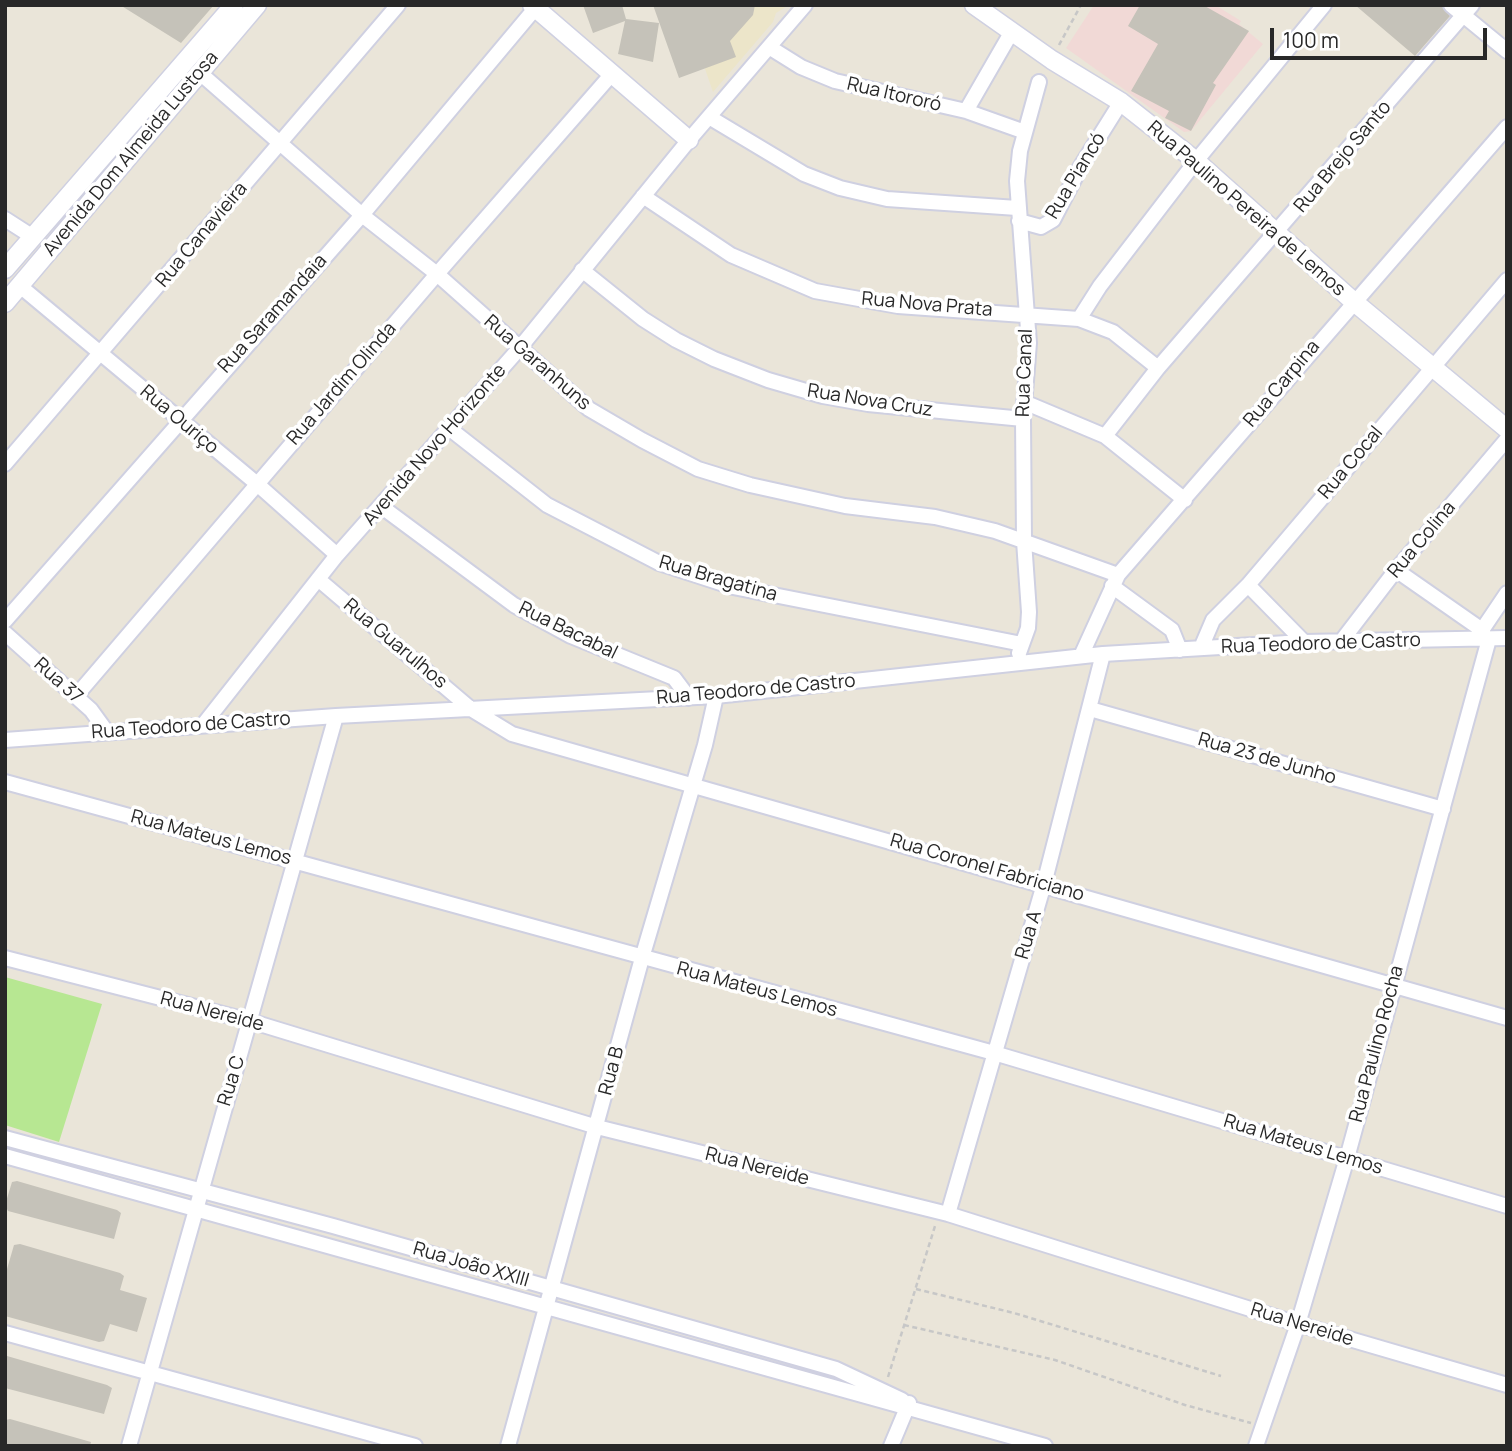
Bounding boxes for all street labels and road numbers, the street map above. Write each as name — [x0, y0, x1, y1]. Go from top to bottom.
street label: Avenida Dom Almeida Lustosa — [39, 47, 223, 261]
street label: Rua Itororó — [845, 73, 943, 117]
street label: Rua Brejo Santo — [1290, 96, 1396, 218]
street label: Rua Paulino Pereira de Lemos — [1142, 117, 1350, 301]
street label: Rua Piancó — [1041, 129, 1111, 223]
street label: Rua Canavieira — [152, 178, 252, 292]
street label: Rua Saramandaia — [214, 250, 332, 378]
street label: Rua Nova Prata — [860, 288, 994, 322]
street label: Rua Garanhuns — [479, 311, 595, 415]
street label: Rua Jardim Olinda — [283, 318, 401, 450]
street label: Rua Canal — [1012, 329, 1038, 417]
street label: Rua Carpina — [1239, 336, 1325, 432]
street label: Avenida Novo Horizonte — [359, 360, 511, 530]
street label: Rua Nova Cruz — [806, 380, 934, 422]
street label: Rua Ouriço — [135, 381, 223, 459]
street label: Rua Cocal — [1314, 422, 1388, 504]
street label: Rua Colina — [1383, 497, 1461, 583]
street label: Rua Bragatina — [656, 551, 780, 607]
street label: Rua Guarulhos — [339, 594, 451, 694]
street label: Rua Bacabal — [515, 597, 621, 665]
street label: Rua Teodoro de Castro — [1221, 629, 1421, 659]
street label: Rua 37 — [29, 653, 87, 709]
street label: Rua Teodoro de Castro — [656, 670, 856, 710]
street label: Rua Teodoro de Castro — [91, 708, 291, 744]
street label: Rua 23 de Junho — [1195, 728, 1339, 790]
street label: Rua Mateus Lemos — [128, 806, 294, 870]
street label: Rua Coronel Fabriciano — [887, 829, 1087, 907]
street label: Rua A — [1011, 908, 1047, 962]
street label: Rua Mateus Lemos — [674, 958, 840, 1022]
street label: Rua Paulino Rocha — [1345, 963, 1409, 1125]
street label: Rua Nereide — [158, 987, 266, 1037]
street label: Rua B — [595, 1044, 629, 1098]
street label: Rua C — [214, 1053, 250, 1109]
street label: Rua Mateus Lemos — [1221, 1110, 1385, 1180]
street label: Rua Nereide — [703, 1143, 811, 1191]
street label: Rua João XXIII — [410, 1238, 532, 1292]
street label: Rua Nereide — [1248, 1299, 1356, 1351]

